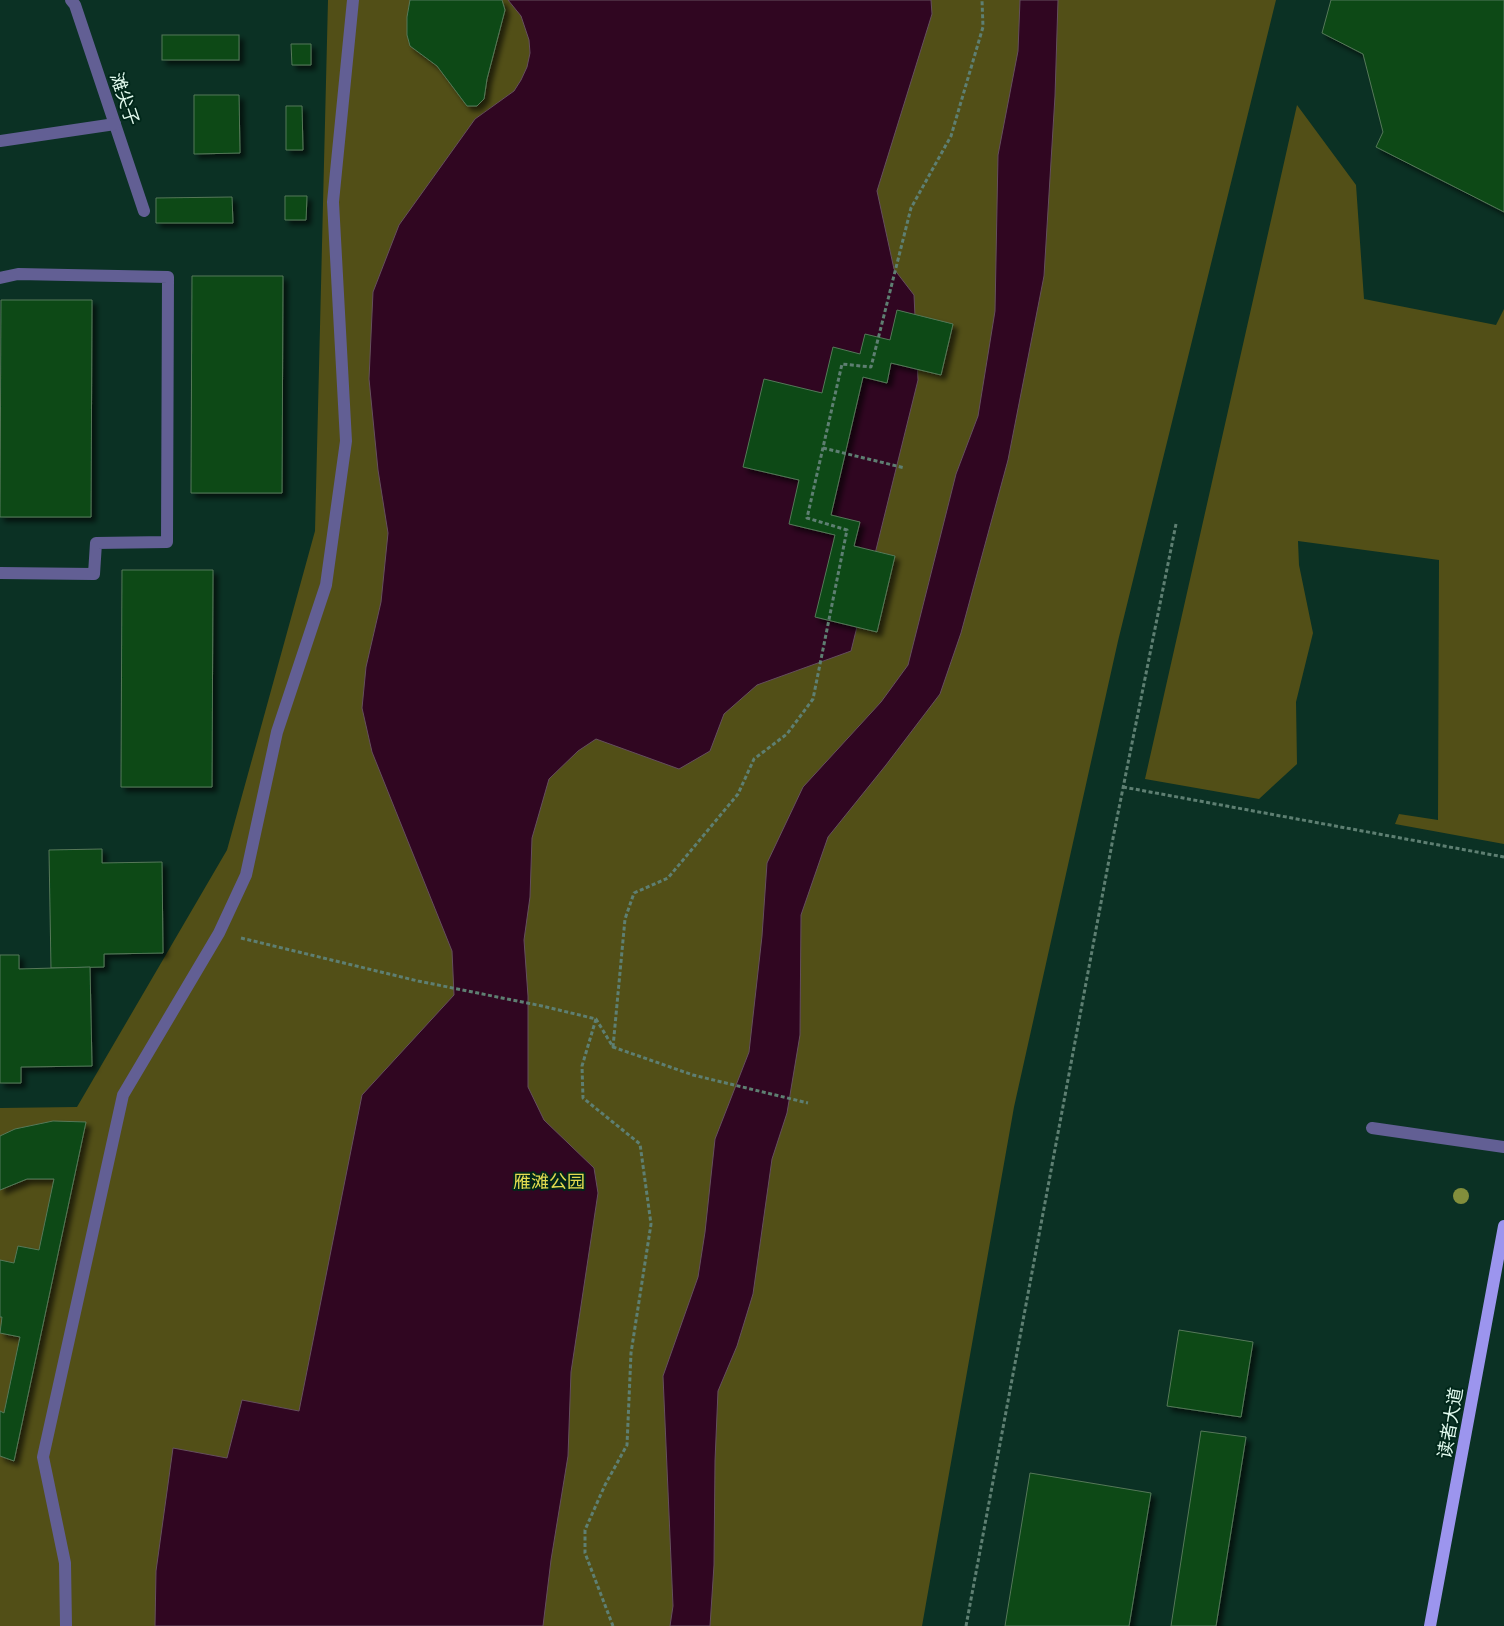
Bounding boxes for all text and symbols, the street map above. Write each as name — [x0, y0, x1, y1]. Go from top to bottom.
street label: 滩尖子 — [105, 70, 145, 128]
park label: 雁滩公园 — [513, 1170, 585, 1193]
street label: 读者大道 — [1432, 1386, 1468, 1460]

